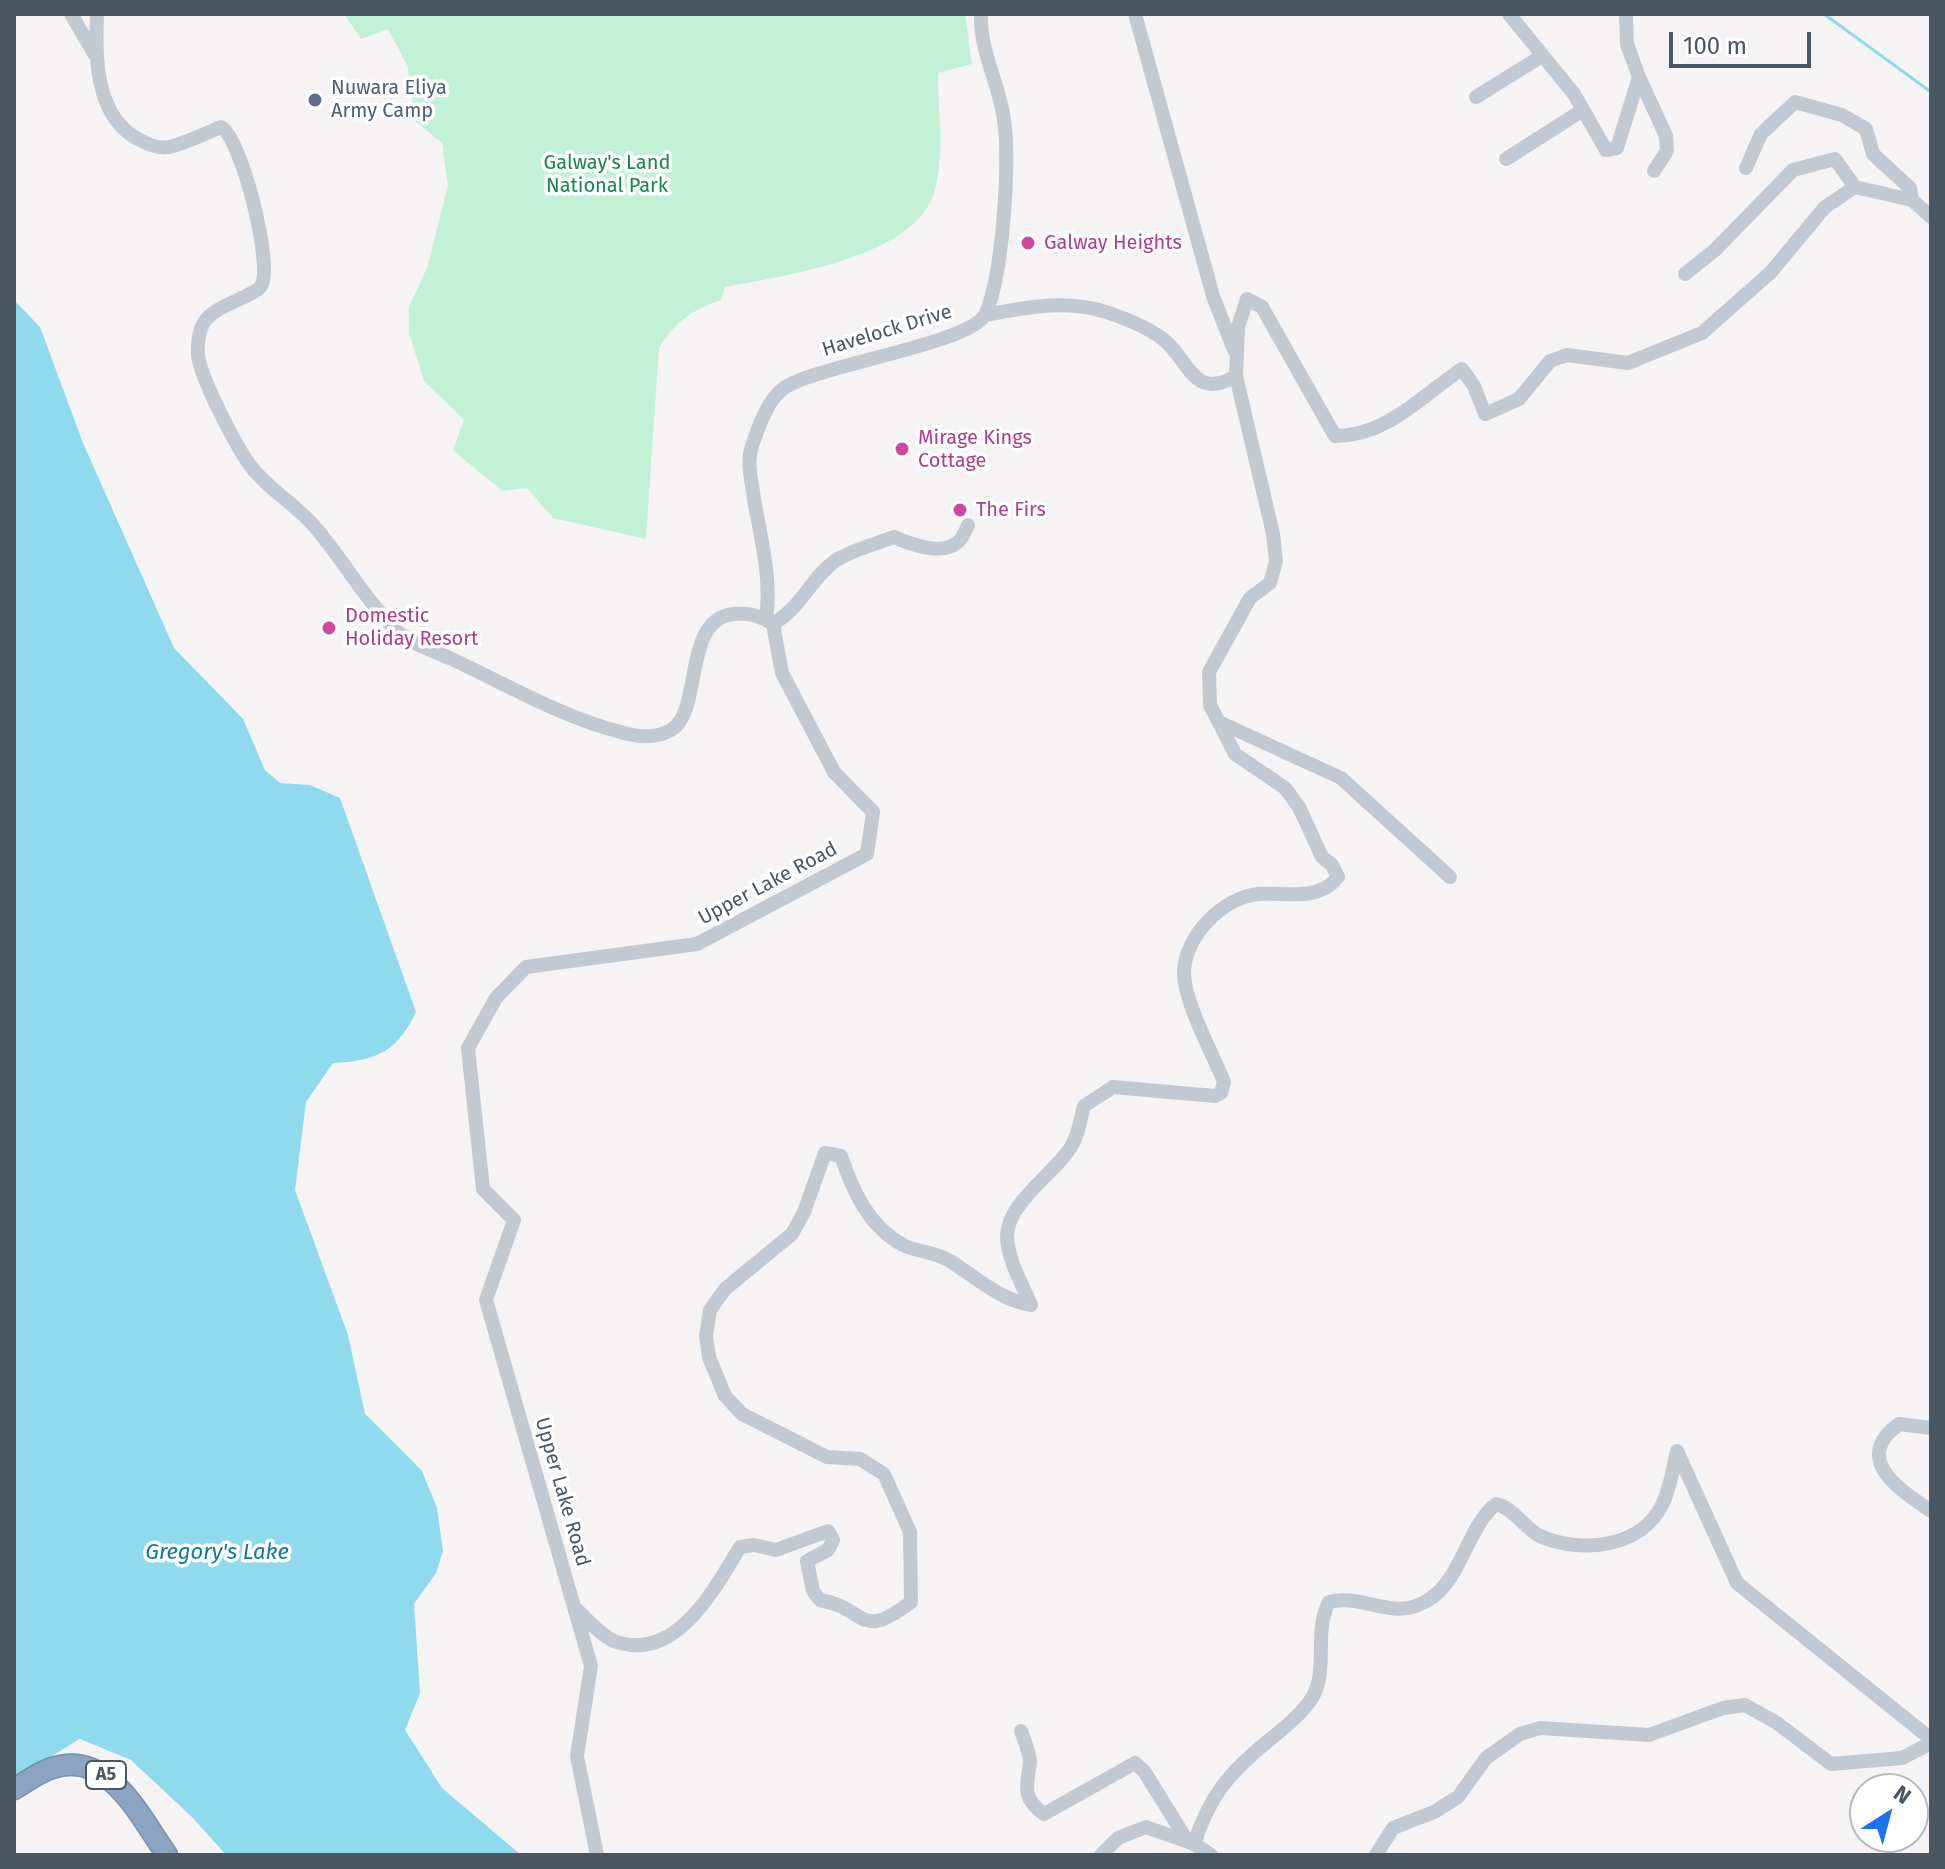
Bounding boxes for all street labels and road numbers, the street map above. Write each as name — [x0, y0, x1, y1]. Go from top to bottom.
street label: Havelock Drive — [819, 300, 955, 362]
street label: Upper Lake Road — [694, 837, 842, 931]
street label: Upper Lake Road — [529, 1415, 595, 1569]
road number: A5 — [86, 1761, 126, 1789]

